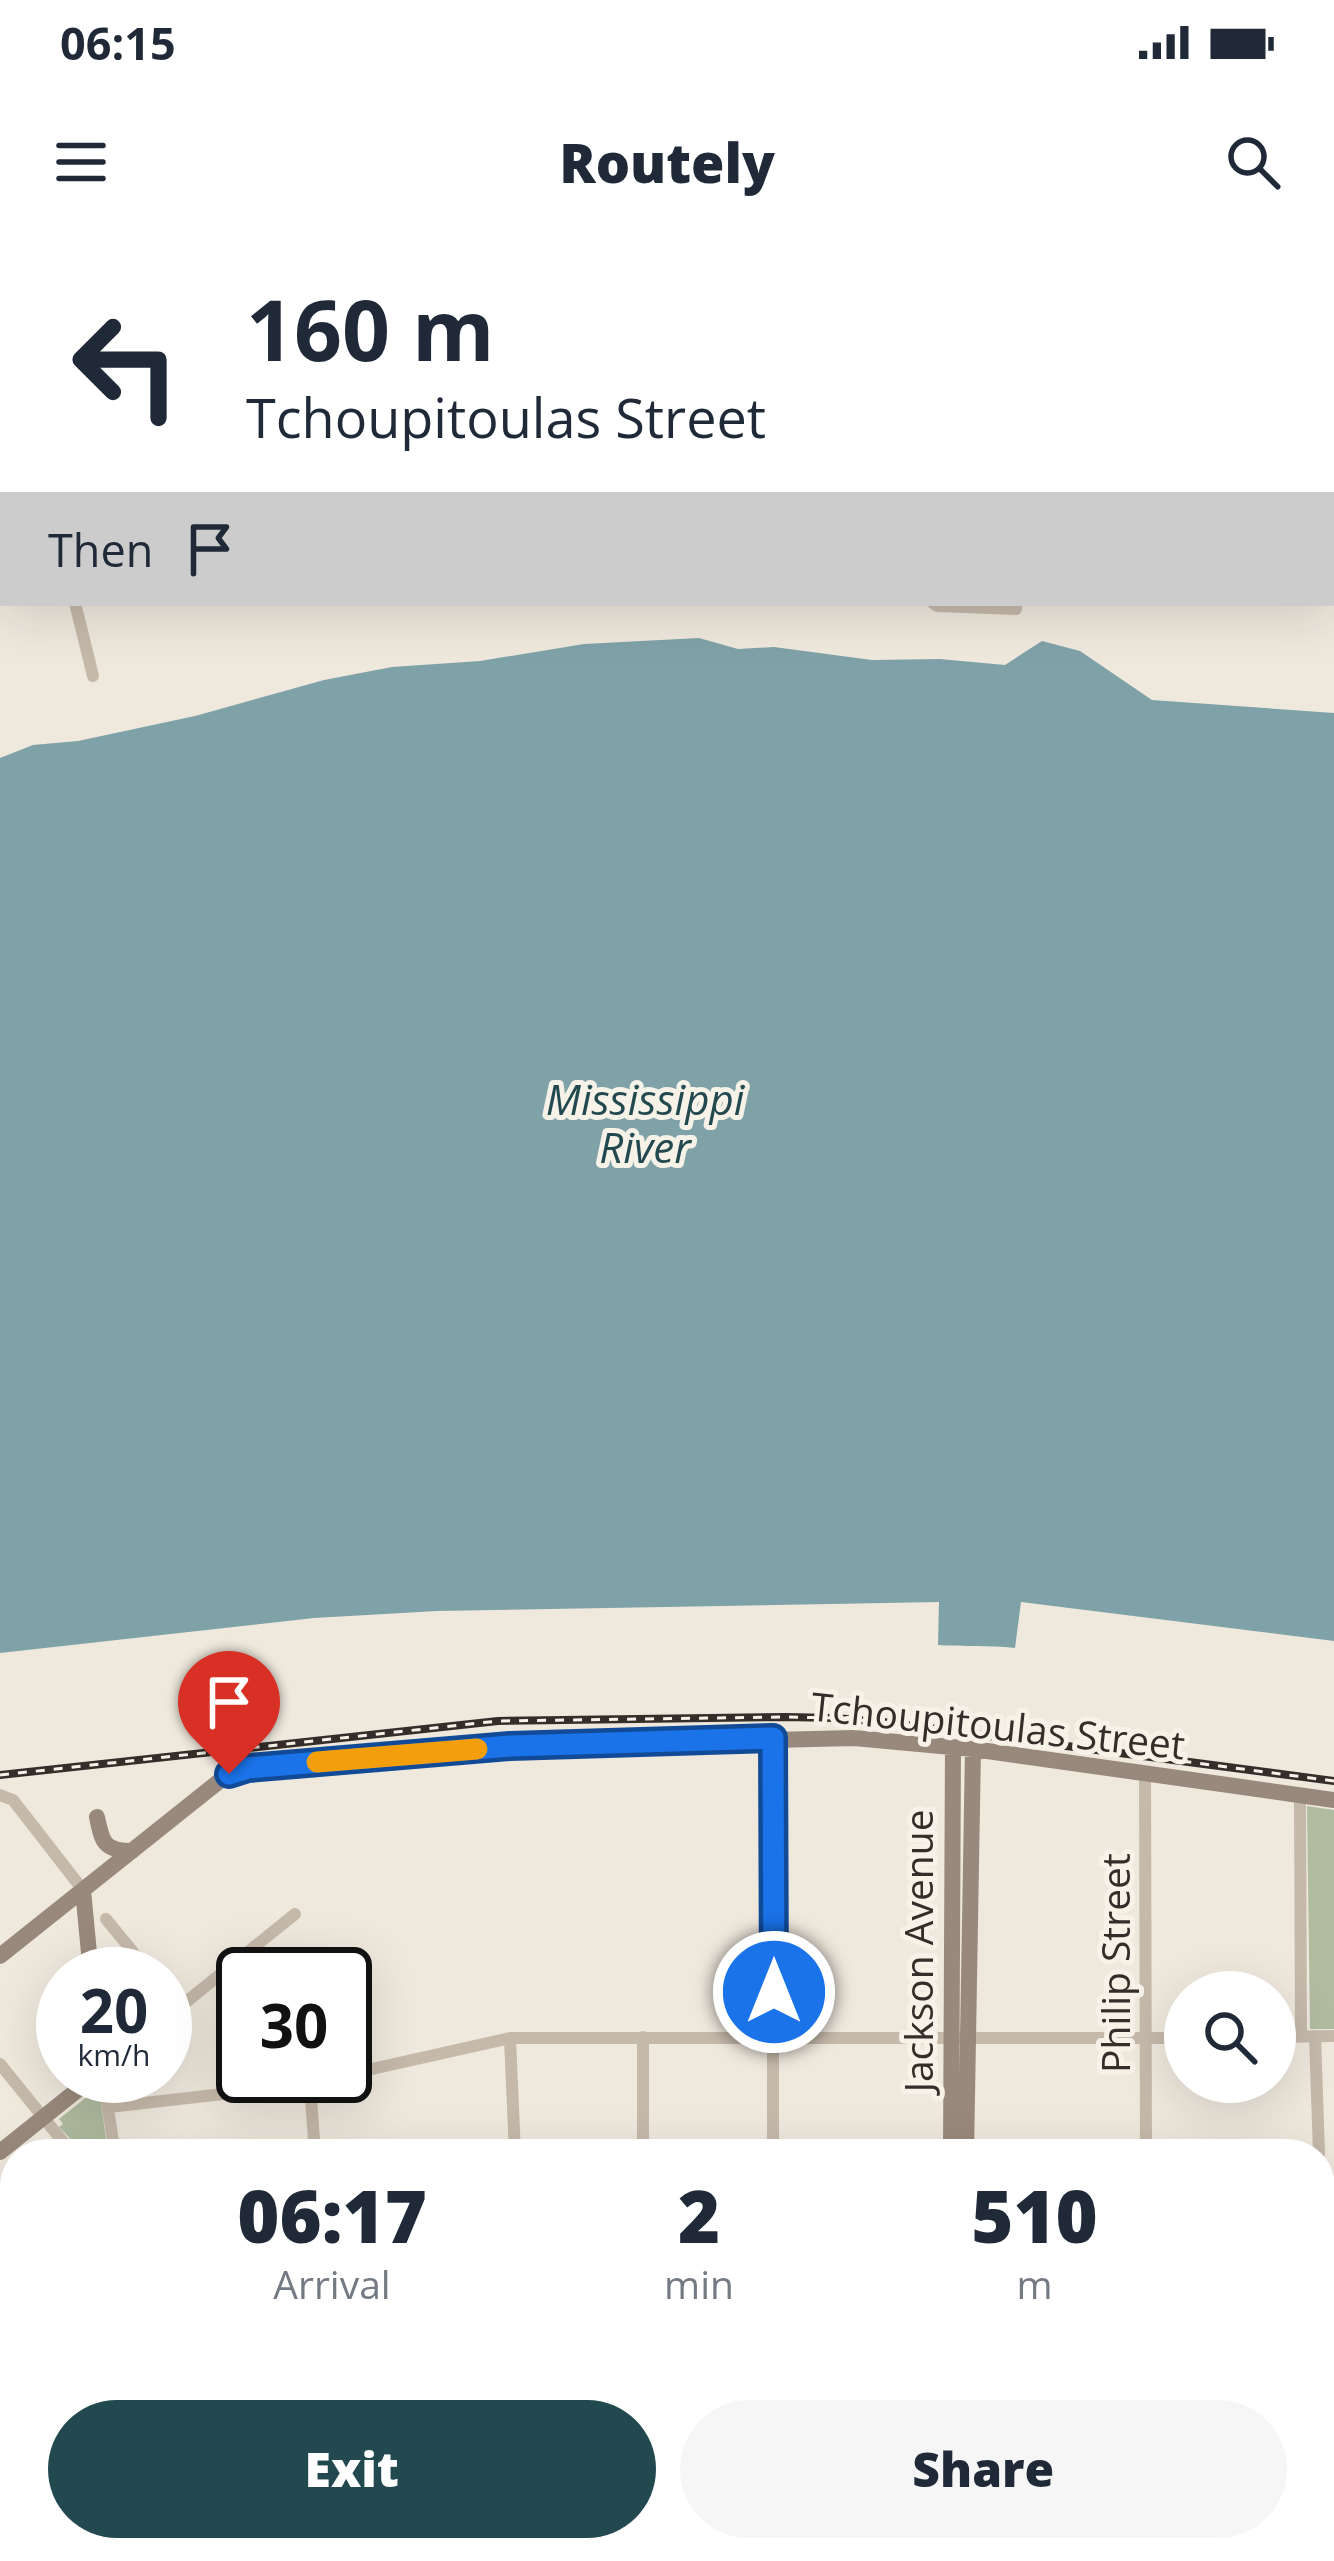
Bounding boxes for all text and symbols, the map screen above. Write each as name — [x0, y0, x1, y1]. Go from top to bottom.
text: 06:15 — [60, 12, 176, 73]
text: Routely — [559, 125, 775, 199]
icon: menu — [48, 129, 114, 195]
icon: search — [1220, 129, 1286, 195]
text: 160 m — [246, 271, 494, 386]
icon: left — [48, 288, 204, 444]
text: Tchoupitoulas Street — [246, 380, 766, 454]
icon: arrive — [177, 516, 243, 582]
text: Then — [48, 519, 153, 580]
water label: Mississippi River — [546, 1070, 746, 1175]
pin — [178, 1651, 280, 1774]
icon: arrive — [196, 1669, 262, 1735]
street label: Tchoupitoulas Street — [809, 1679, 1188, 1770]
street label: Jackson Avenue — [891, 1809, 944, 2097]
street label: Philip Street — [1088, 1853, 1141, 2073]
position arrow — [711, 1929, 837, 2055]
speed limit sign: 30 — [216, 1947, 372, 2103]
text: 20 — [80, 1969, 148, 2051]
map controls — [1164, 1971, 1296, 2103]
button: search — [1164, 1971, 1296, 2103]
text: km/h — [78, 2034, 150, 2075]
text: 06:17 — [237, 2166, 427, 2264]
text: 2 — [678, 2166, 720, 2264]
text: 510 — [971, 2166, 1098, 2264]
text: Arrival — [273, 2257, 391, 2310]
text: min — [664, 2257, 734, 2310]
text: m — [1016, 2257, 1053, 2310]
button: Exit — [48, 2400, 656, 2538]
button: Share — [680, 2400, 1287, 2538]

